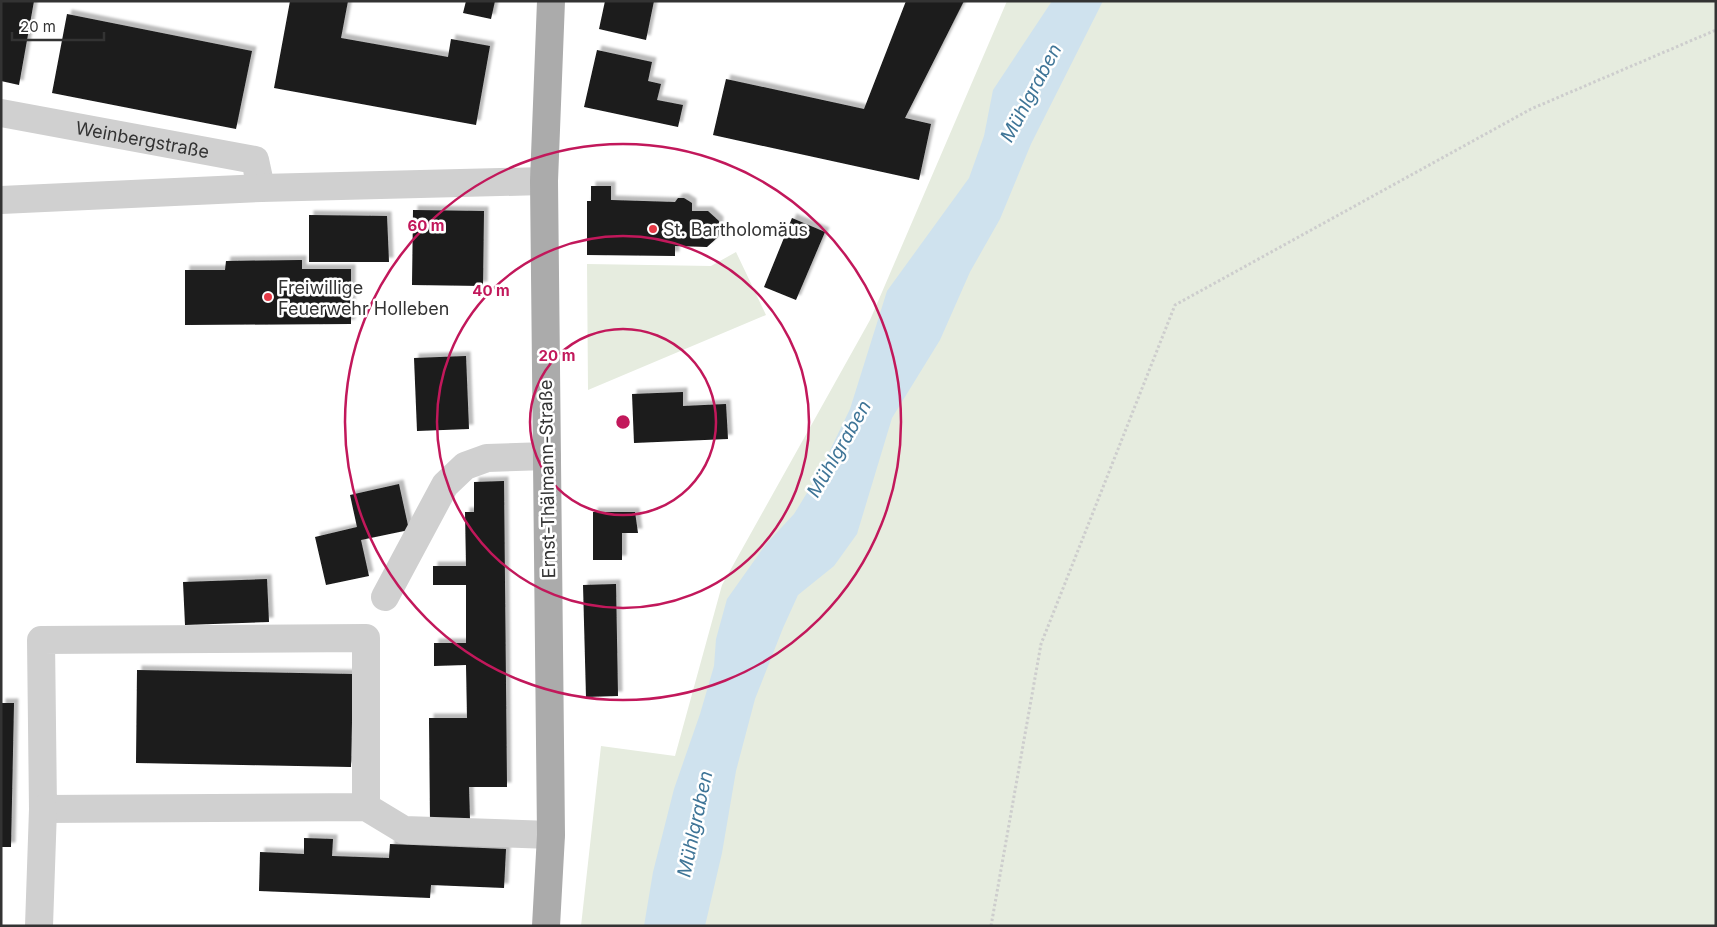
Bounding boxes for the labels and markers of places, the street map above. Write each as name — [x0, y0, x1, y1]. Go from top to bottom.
place label: St. Bartholomäus — [663, 219, 808, 240]
marker: St. Bartholomäus — [647, 223, 659, 235]
place label: Freiwillige Feuerwehr Holleben — [278, 277, 449, 319]
marker: Freiwillige Feuerwehr Holleben — [262, 291, 274, 303]
centre of rings — [614, 413, 632, 431]

